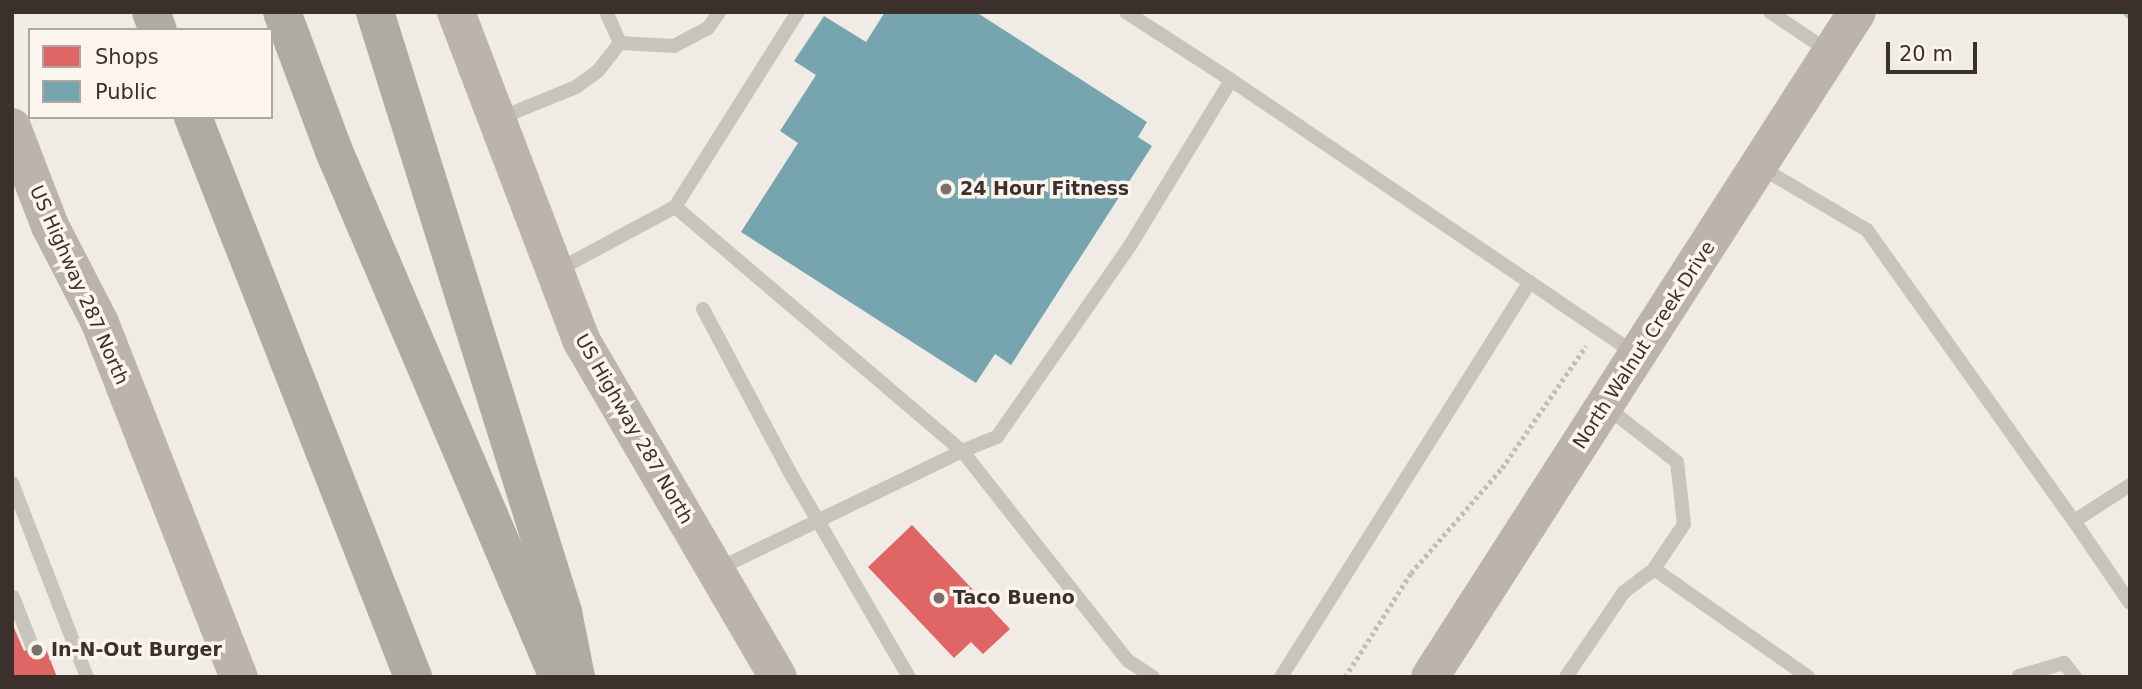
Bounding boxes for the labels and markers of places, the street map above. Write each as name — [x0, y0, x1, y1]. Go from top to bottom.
place label: 24 Hour Fitness — [960, 178, 1129, 200]
marker: 24 Hour Fitness — [938, 181, 954, 197]
place label: Taco Bueno — [953, 587, 1075, 609]
marker: Taco Bueno — [931, 590, 947, 606]
place label: In-N-Out Burger — [51, 639, 222, 661]
marker: In-N-Out Burger — [29, 642, 45, 658]

